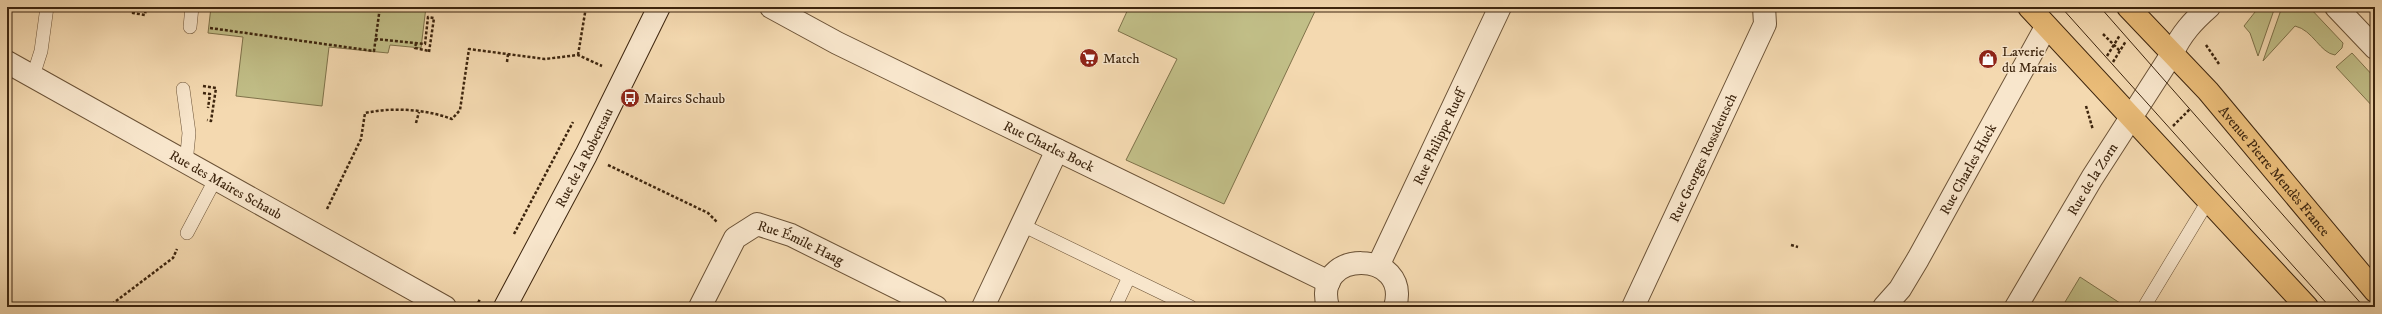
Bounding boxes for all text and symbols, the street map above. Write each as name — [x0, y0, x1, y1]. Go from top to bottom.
place label: Laverie du Marais — [2002, 43, 2057, 77]
supermarket icon: Match — [1078, 47, 1100, 69]
shop icon: Laverie du Marais — [1977, 48, 1999, 70]
place label: Match — [1103, 50, 1140, 68]
street label: Rue Philippe Rueff — [1409, 84, 1471, 188]
bus stop icon: Maires Schaub — [619, 87, 641, 109]
place label: Maires Schaub — [644, 90, 725, 108]
street label: Rue Georges Rossdeutsch — [1666, 90, 1742, 225]
street label: Avenue Pierre Mendès France — [2214, 103, 2334, 241]
street label: Rue de la Robertsau — [552, 105, 618, 211]
street label: Rue Charles Bock — [1000, 117, 1097, 177]
street label: Rue Charles Huck — [1936, 120, 2001, 218]
street label: Rue de la Zorn — [2064, 139, 2123, 219]
street label: Rue des Maires Schaub — [166, 147, 286, 224]
street label: Rue Émile Haag — [755, 217, 847, 270]

